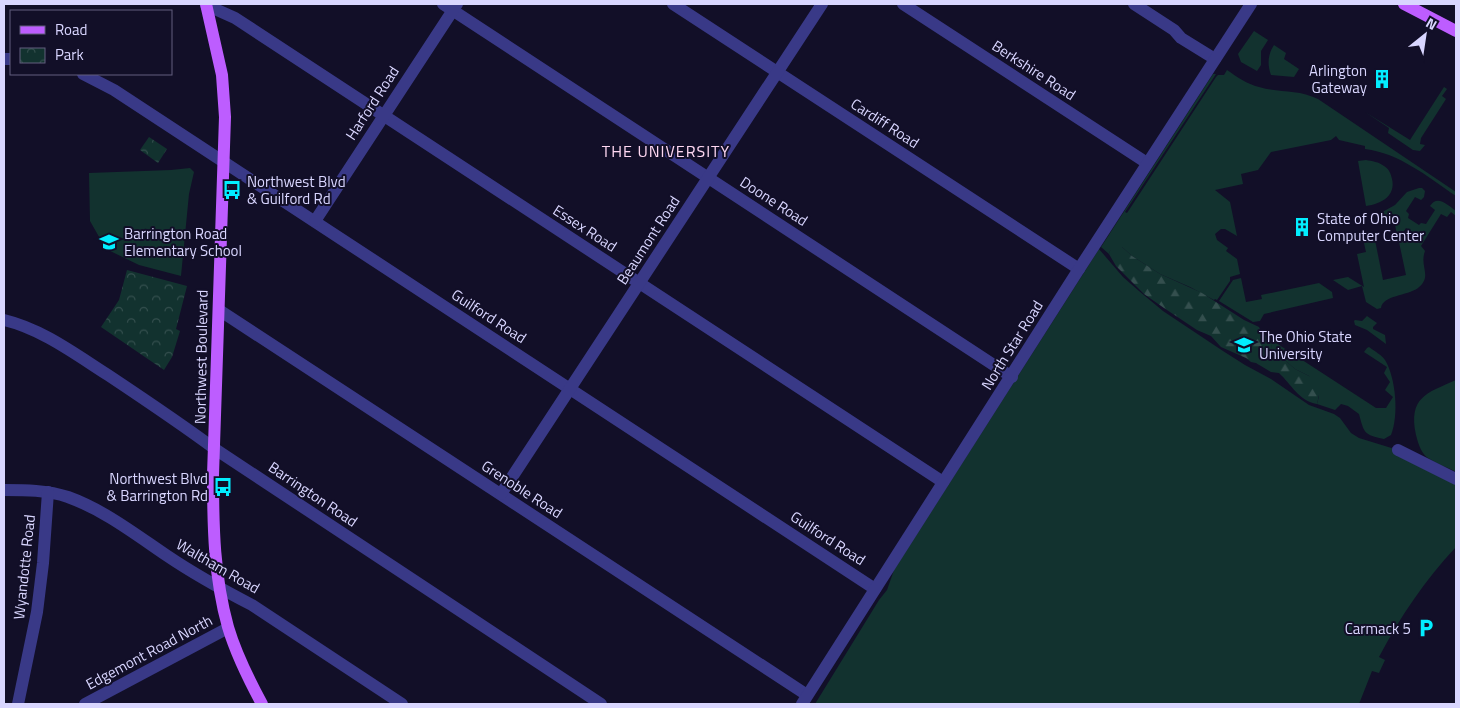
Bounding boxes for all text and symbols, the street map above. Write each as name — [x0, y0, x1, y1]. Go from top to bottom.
legend — [10, 10, 172, 75]
north arrow — [1400, 10, 1450, 60]
text: N — [1422, 12, 1441, 35]
text: Road — [55, 18, 87, 41]
street label: Berkshire Road — [988, 34, 1080, 106]
text: Park — [55, 43, 84, 66]
place label: Arlington Gateway — [1309, 59, 1367, 99]
street label: Harford Road — [339, 61, 405, 145]
building icon: Arlington Gateway — [1371, 68, 1393, 90]
street label: Cardiff Road — [846, 92, 924, 154]
district label: THE UNIVERSITY — [602, 139, 730, 163]
place label: Northwest Blvd & Guilford Rd — [247, 170, 346, 210]
street label: Doone Road — [735, 170, 813, 232]
bus stop icon: Northwest Blvd & Guilford Rd — [221, 179, 243, 201]
street label: Beaumont Road — [611, 191, 685, 289]
street label: Essex Road — [548, 199, 622, 257]
place label: State of Ohio Computer Center — [1317, 207, 1424, 247]
building icon: State of Ohio Computer Center — [1291, 216, 1313, 238]
place label: Barrington Road Elementary School — [124, 222, 242, 262]
school or university icon: Barrington Road Elementary School — [98, 231, 120, 253]
street label: Guilford Road — [447, 283, 531, 349]
street label: Northwest Boulevard — [188, 290, 214, 424]
street label: North Star Road — [975, 296, 1049, 394]
place label: The Ohio State University — [1259, 325, 1352, 365]
school or university icon: The Ohio State University — [1233, 334, 1255, 356]
street label: Grenoble Road — [477, 454, 567, 524]
street label: Barrington Road — [264, 456, 362, 532]
place label: Northwest Blvd & Barrington Rd — [107, 467, 208, 507]
bus stop icon: Northwest Blvd & Barrington Rd — [212, 476, 234, 498]
street label: Guilford Road — [786, 505, 870, 571]
street label: Wyandotte Road — [7, 513, 41, 621]
street label: Waltham Road — [172, 533, 264, 599]
street label: Edgemont Road North — [81, 609, 217, 695]
place label: Carmack 5 — [1345, 617, 1411, 640]
parking icon: Carmack 5 — [1415, 617, 1437, 639]

